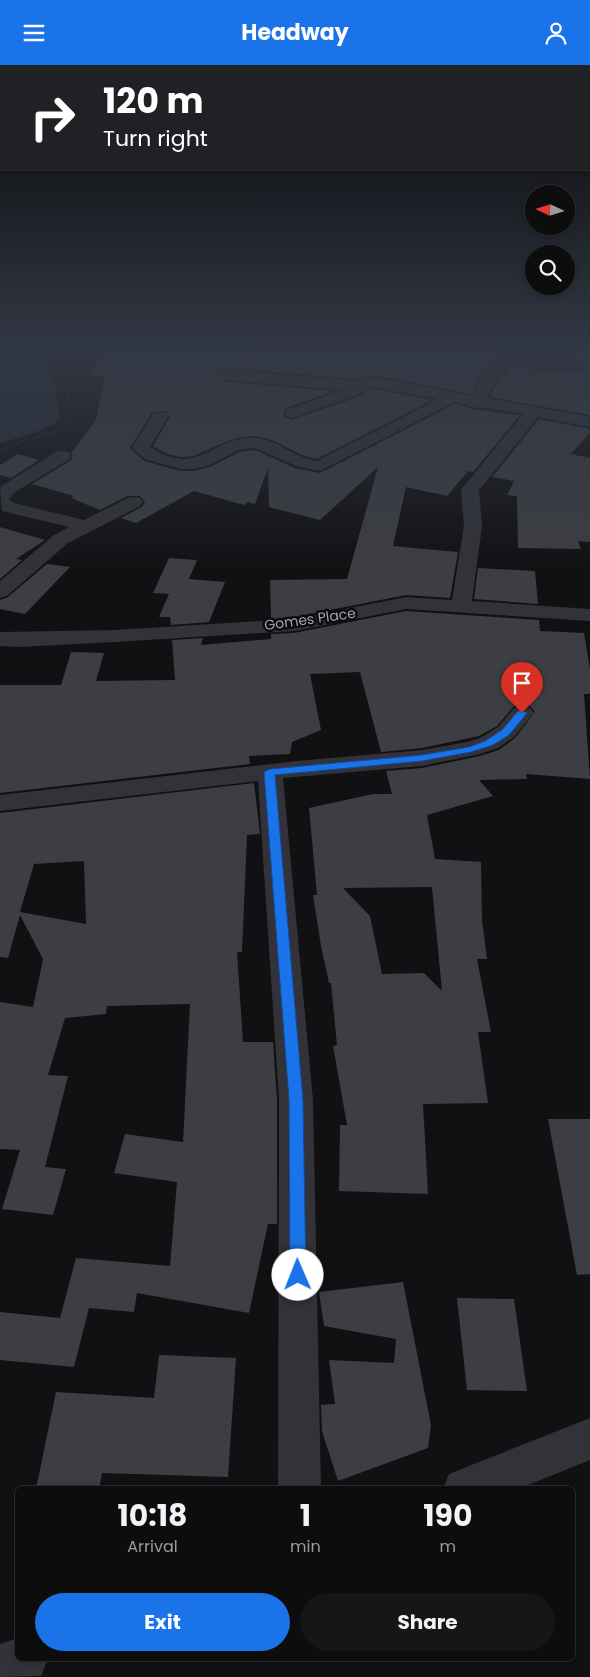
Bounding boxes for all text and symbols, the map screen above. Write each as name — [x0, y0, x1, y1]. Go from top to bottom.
text: Headway — [241, 17, 349, 48]
icon: menu — [20, 19, 48, 47]
icon: person — [542, 19, 570, 47]
text: 120 m — [103, 76, 203, 125]
icon: right — [20, 85, 85, 150]
text: Turn right — [103, 123, 208, 154]
north arrow — [525, 185, 575, 235]
map controls — [525, 185, 575, 295]
button: search — [525, 245, 575, 295]
street label: Gomes Place — [263, 603, 357, 635]
pin — [501, 662, 543, 713]
icon: arrive — [508, 669, 536, 697]
position arrow — [271, 1248, 323, 1300]
text: 10:18 — [117, 1494, 188, 1537]
text: 1 — [300, 1494, 311, 1537]
text: 190 — [423, 1494, 473, 1537]
text: Arrival — [127, 1535, 178, 1558]
text: min — [290, 1535, 321, 1558]
text: m — [440, 1535, 456, 1558]
button: Exit — [35, 1593, 290, 1651]
button: Share — [300, 1593, 555, 1651]

